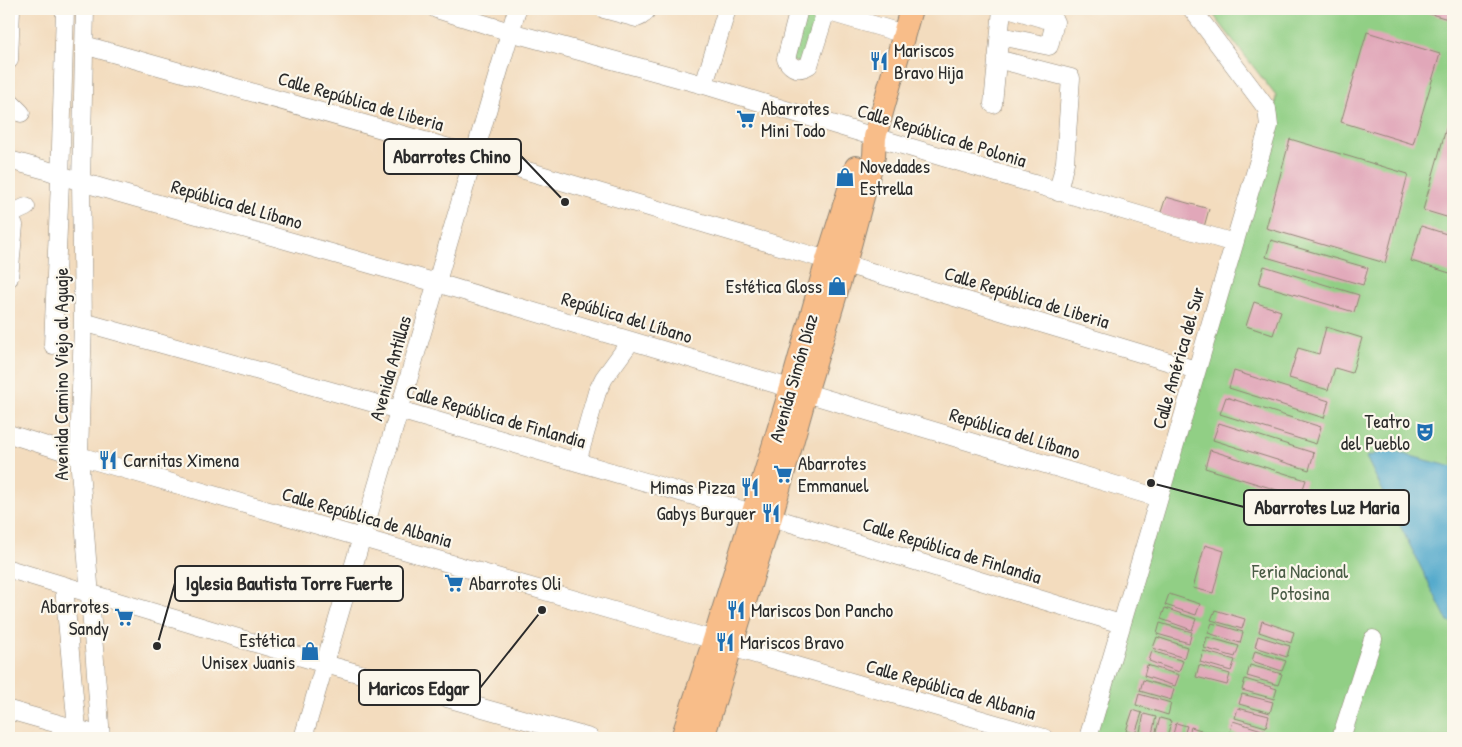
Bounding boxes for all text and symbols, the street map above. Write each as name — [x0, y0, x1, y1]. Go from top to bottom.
place label: Mariscos Bravo Hija — [894, 37, 964, 85]
restaurant icon: Mariscos Bravo Hija — [868, 50, 890, 72]
street label: Calle República de Liberia — [275, 65, 447, 137]
place label: Abarrotes Mini Todo — [761, 95, 829, 143]
street label: Calle República de Polonia — [854, 97, 1030, 173]
supermarket icon: Abarrotes Mini Todo — [735, 108, 757, 130]
callout: Abarrotes Chino — [384, 139, 521, 174]
text: Abarrotes Chino — [393, 142, 511, 169]
place label: Novedades Estrella — [860, 153, 930, 201]
shop icon: Novedades Estrella — [834, 166, 856, 188]
street label: República del Líbano — [168, 173, 306, 235]
street label: Calle República de Liberia — [941, 260, 1113, 335]
street label: Avenida Camino Viejo al Aguaje — [48, 267, 74, 480]
place label: Estética Gloss — [726, 273, 822, 299]
shop icon: Estética Gloss — [826, 275, 848, 297]
street label: Calle América del Sur — [1145, 283, 1211, 432]
street label: República del Líbano — [558, 285, 696, 349]
street label: Avenida Simón Díaz — [762, 311, 824, 445]
street label: Avenida Antillas — [363, 312, 417, 424]
street label: Calle República de Finlandia — [403, 378, 589, 454]
street label: República del Líbano — [946, 401, 1084, 465]
place label: Teatro del Pueblo — [1341, 408, 1410, 456]
theatre icon: Teatro del Pueblo — [1414, 421, 1436, 443]
place label: Carnitas Ximena — [123, 447, 239, 473]
restaurant icon: Carnitas Ximena — [97, 449, 119, 471]
place label: Abarrotes Emmanuel — [798, 450, 869, 498]
supermarket icon: Abarrotes Emmanuel — [772, 463, 794, 485]
place label: Mimas Pizza — [650, 474, 736, 500]
restaurant icon: Mimas Pizza — [739, 476, 761, 498]
street label: Calle República de Albania — [279, 480, 455, 554]
callout: Abarrotes Luz Maria — [1244, 490, 1409, 525]
text: Abarrotes Luz Maria — [1255, 493, 1400, 520]
place label: Gabys Burguer — [656, 500, 757, 526]
restaurant icon: Gabys Burguer — [760, 502, 782, 524]
street label: Calle República de Finlandia — [859, 510, 1045, 590]
park label: Feria Nacional Potosina — [1251, 558, 1349, 606]
callout: Iglesia Bautista Torre Fuerte — [175, 566, 403, 601]
text: Iglesia Bautista Torre Fuerte — [185, 569, 393, 597]
place label: Abarrotes Oli — [469, 570, 562, 596]
supermarket icon: Abarrotes Oli — [443, 572, 465, 594]
place label: Abarrotes Sandy — [41, 593, 109, 641]
place label: Mariscos Don Pancho — [751, 597, 894, 623]
restaurant icon: Mariscos Don Pancho — [725, 599, 747, 621]
supermarket icon: Abarrotes Sandy — [113, 606, 135, 628]
place label: Estética Unisex Juanis — [202, 627, 296, 675]
place label: Mariscos Bravo — [740, 629, 844, 655]
restaurant icon: Mariscos Bravo — [714, 631, 736, 653]
shop icon: Estética Unisex Juanis — [299, 640, 321, 662]
street label: Calle República de Albania — [863, 652, 1039, 726]
callout: Maricos Edgar — [359, 670, 480, 705]
text: Maricos Edgar — [368, 674, 470, 702]

